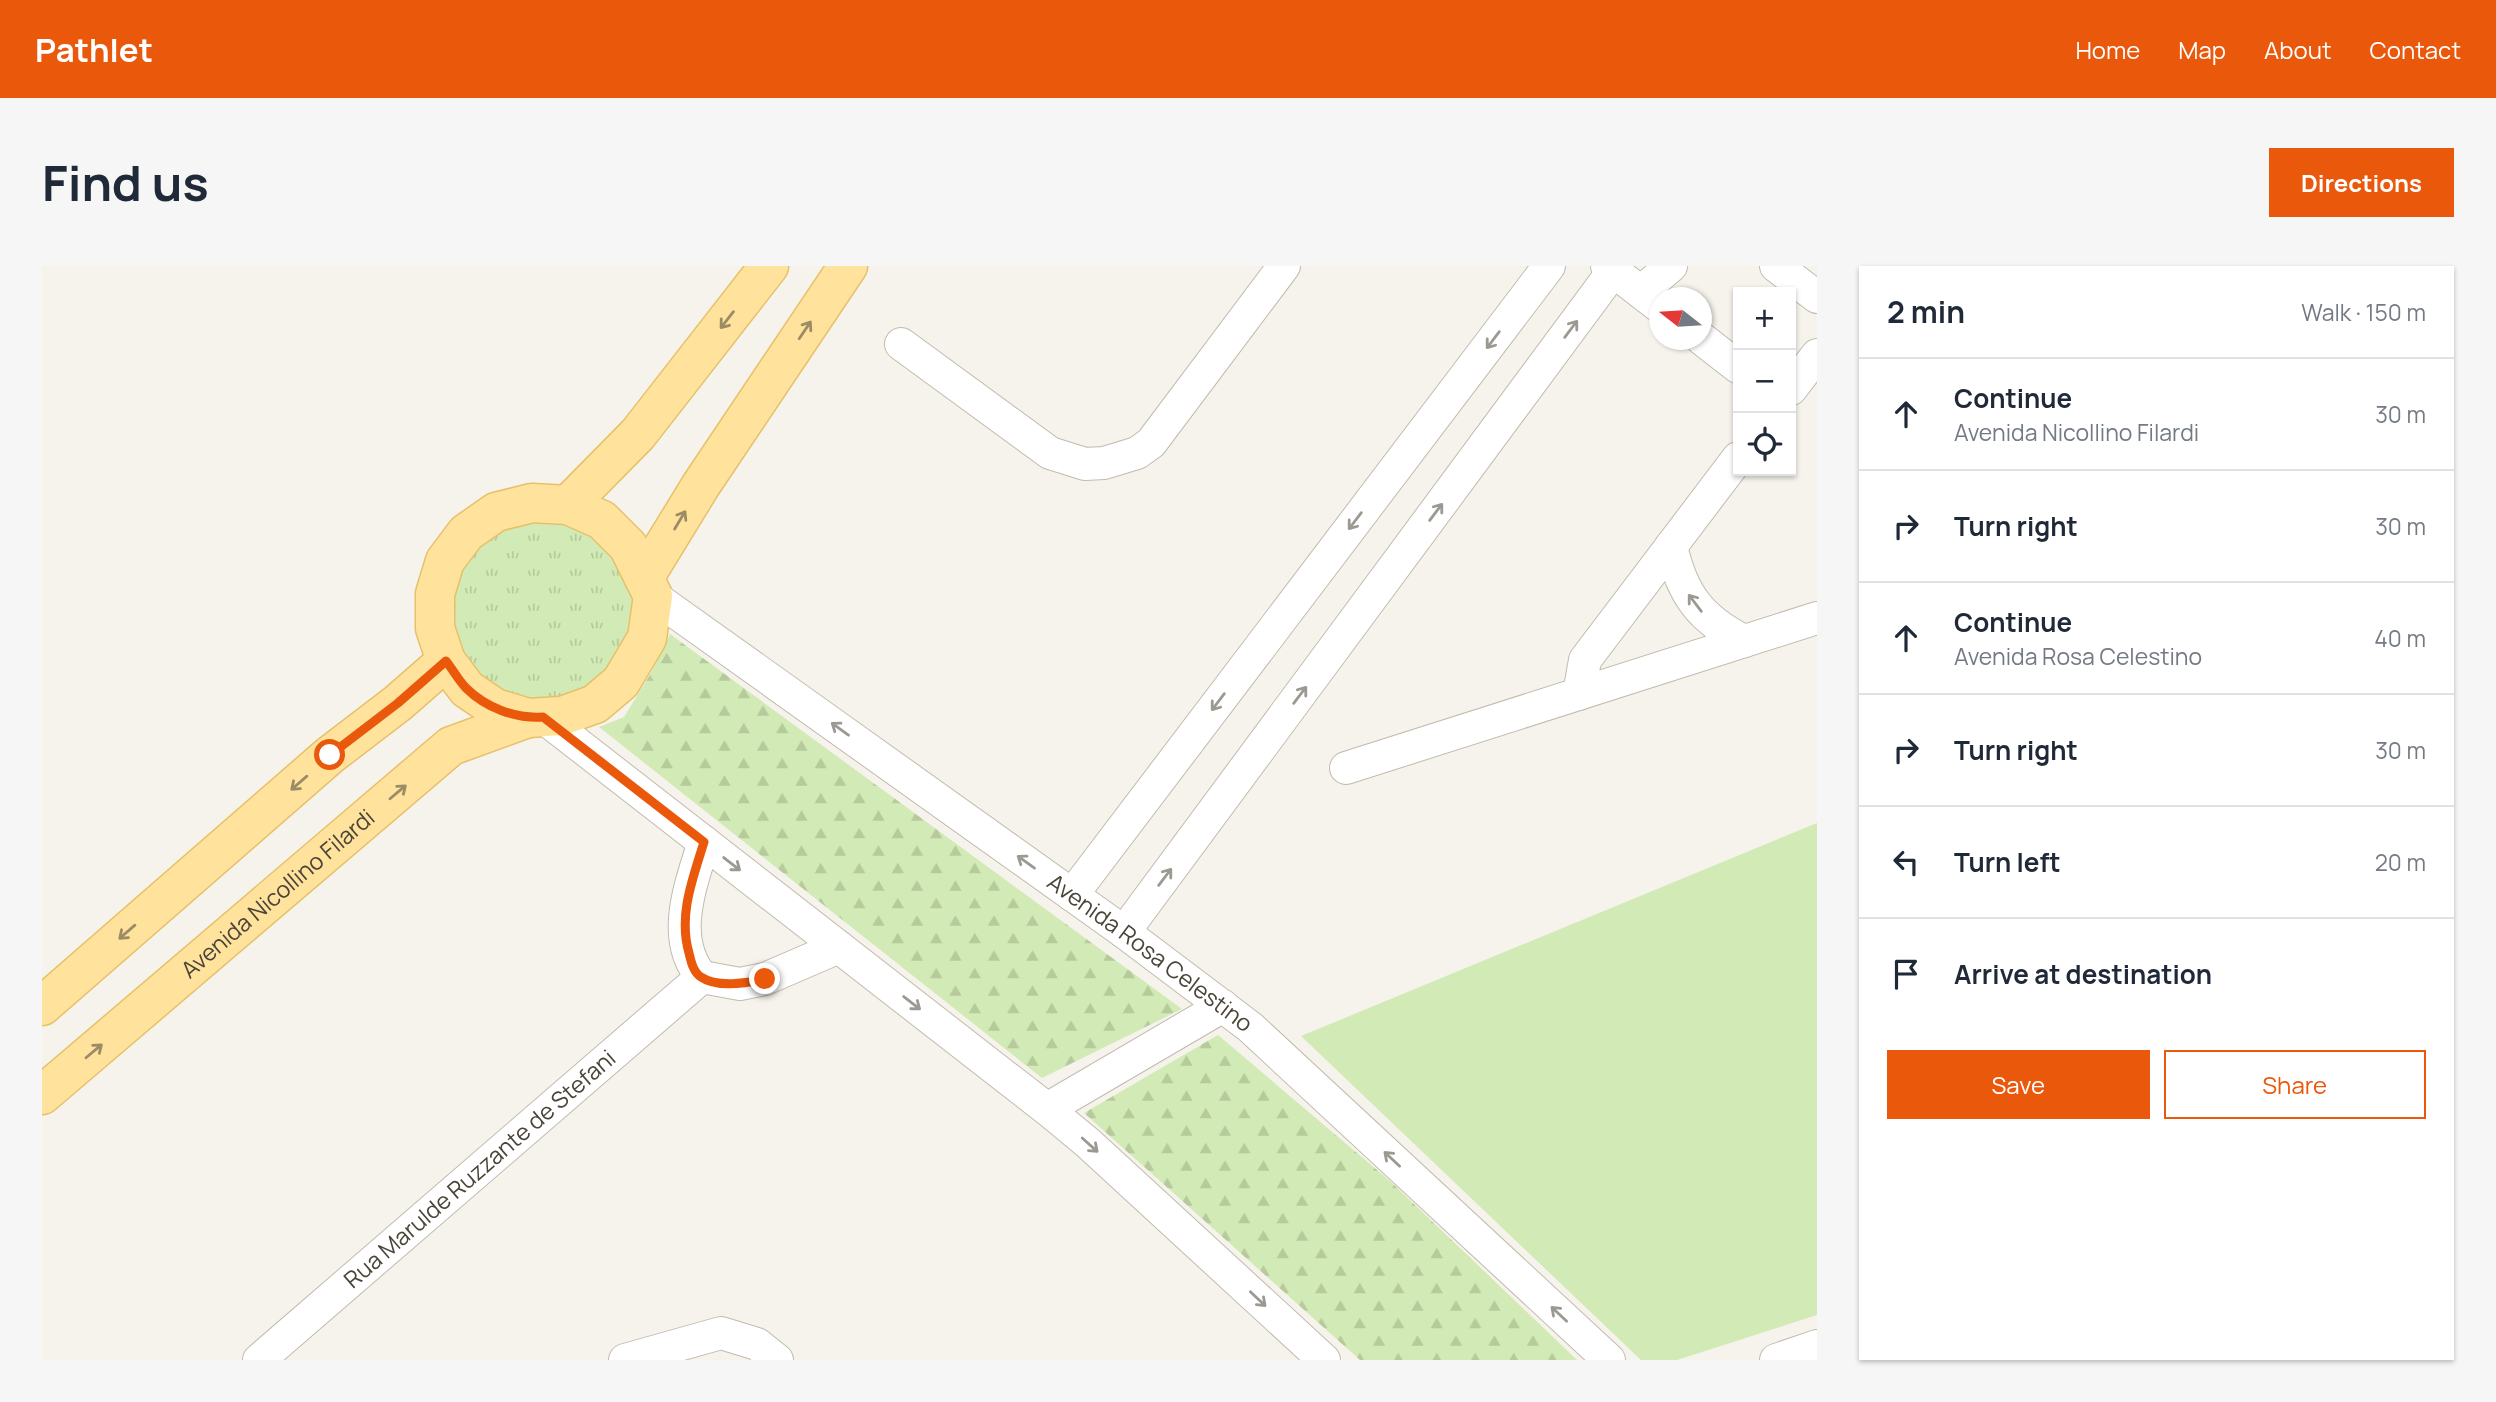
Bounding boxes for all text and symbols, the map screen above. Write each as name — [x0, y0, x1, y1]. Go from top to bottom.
text: Pathlet — [35, 27, 153, 72]
text: Home — [2075, 33, 2140, 66]
text: Map — [2178, 33, 2226, 66]
text: About — [2264, 33, 2332, 66]
text: Contact — [2370, 33, 2461, 66]
button: Directions — [2269, 148, 2454, 217]
text: Find us — [42, 149, 209, 216]
north arrow — [1649, 287, 1712, 350]
map controls — [1733, 287, 1796, 476]
button: + — [1733, 287, 1796, 350]
text: 2 min — [1887, 291, 1965, 332]
text: Walk · 150 m — [2301, 296, 2426, 328]
one-way arrow — [719, 310, 734, 328]
one-way arrow — [1564, 320, 1578, 339]
one-way arrow — [798, 321, 812, 340]
one-way arrow — [1486, 330, 1500, 349]
button: − — [1733, 350, 1796, 413]
text: Continue — [1954, 380, 2072, 416]
icon: ahead — [1887, 395, 1925, 433]
text: 30 m — [2375, 398, 2426, 430]
button: locate — [1733, 413, 1796, 476]
text: Avenida Nicollino Filardi — [1954, 416, 2199, 448]
one-way arrow — [1428, 503, 1443, 522]
icon: right — [1887, 507, 1925, 545]
text: Turn right — [1954, 508, 2078, 544]
one-way arrow — [673, 510, 687, 530]
text: 30 m — [2375, 510, 2426, 542]
one-way arrow — [1348, 511, 1363, 530]
one-way arrow — [1688, 594, 1702, 613]
text: Continue — [1954, 604, 2072, 640]
icon: ahead — [1887, 619, 1925, 657]
text: 40 m — [2374, 622, 2426, 654]
text: Avenida Rosa Celestino — [1954, 640, 2202, 672]
one-way arrow — [1292, 685, 1307, 704]
one-way arrow — [1211, 693, 1226, 712]
one-way arrow — [831, 722, 850, 737]
icon: right — [1887, 731, 1925, 769]
text: Turn right — [1954, 732, 2078, 768]
text: 30 m — [2375, 734, 2426, 766]
route start — [314, 739, 345, 770]
one-way arrow — [291, 774, 308, 791]
one-way arrow — [388, 784, 406, 800]
street label: Avenida Nicollino Filardi — [173, 801, 381, 985]
icon: left — [1887, 843, 1925, 881]
text: Turn left — [1954, 844, 2061, 880]
text: 20 m — [2375, 846, 2426, 878]
one-way arrow — [1017, 854, 1036, 869]
one-way arrow — [723, 856, 741, 871]
street label: Avenida Rosa Celestino — [1041, 866, 1260, 1039]
one-way arrow — [1157, 869, 1172, 887]
one-way arrow — [119, 924, 137, 940]
icon: arrive — [1887, 955, 1925, 993]
text: Arrive at destination — [1954, 956, 2212, 992]
route end — [749, 963, 780, 994]
one-way arrow — [902, 996, 921, 1011]
street label: Rua Marulde Ruzzante de Stefani — [337, 1042, 622, 1295]
one-way arrow — [85, 1043, 103, 1059]
button: Save — [1887, 1050, 2150, 1119]
button: Share — [2164, 1050, 2426, 1119]
one-way arrow — [1081, 1137, 1099, 1153]
one-way arrow — [1384, 1150, 1401, 1167]
one-way arrow — [1249, 1291, 1267, 1307]
one-way arrow — [1551, 1305, 1568, 1322]

